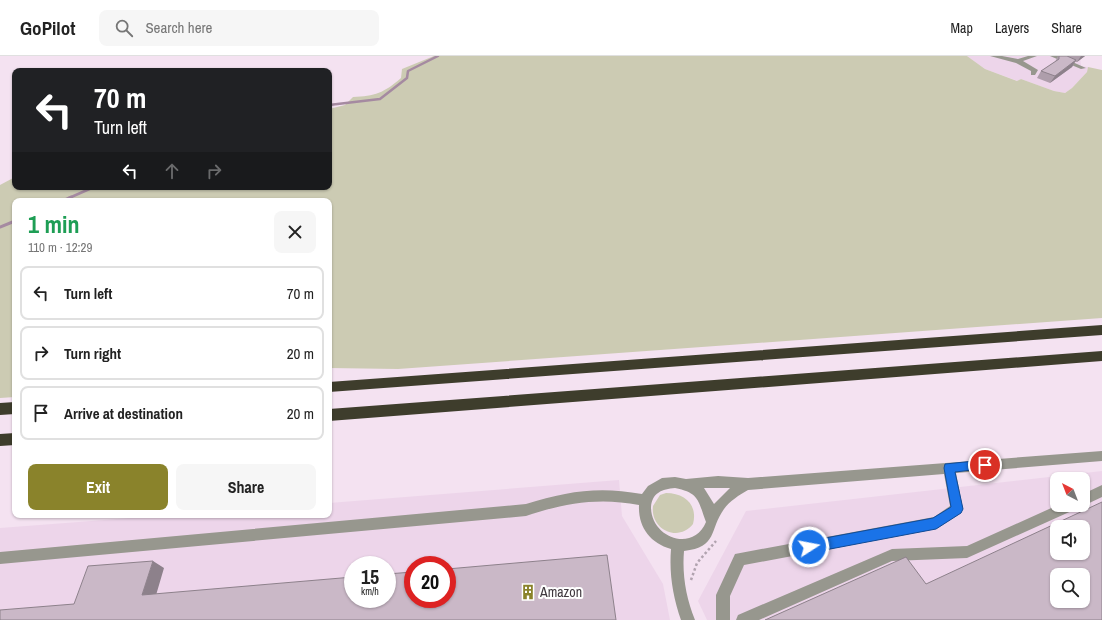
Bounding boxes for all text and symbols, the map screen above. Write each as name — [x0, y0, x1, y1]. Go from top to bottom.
search box — [99, 10, 379, 46]
text: GoPilot — [20, 15, 75, 41]
icon: search — [113, 17, 135, 39]
text: Search here — [145, 17, 212, 38]
text: Map — [951, 19, 973, 37]
text: Layers — [995, 19, 1029, 37]
text: Share — [1051, 19, 1082, 37]
text: 70 m — [94, 79, 146, 117]
icon: left — [28, 84, 80, 136]
text: Turn left — [94, 115, 147, 140]
icon: left — [119, 160, 141, 182]
icon: ahead — [161, 160, 183, 182]
icon: right — [203, 160, 225, 182]
text: 1 min — [28, 208, 79, 240]
button: close — [274, 211, 316, 253]
text: 110 m · 12:29 — [28, 239, 92, 256]
icon: left — [30, 282, 52, 304]
text: Turn left — [64, 283, 112, 304]
text: 70 m — [287, 283, 314, 304]
icon: right — [30, 342, 52, 364]
text: Turn right — [64, 343, 121, 364]
text: 20 m — [287, 343, 314, 364]
icon: arrive — [30, 402, 52, 424]
text: Arrive at destination — [64, 403, 183, 424]
text: 20 m — [287, 403, 314, 424]
pin — [968, 448, 1002, 482]
icon: arrive — [974, 454, 996, 476]
button: Exit — [28, 464, 168, 510]
button: Share — [176, 464, 316, 510]
north arrow — [1050, 472, 1090, 512]
map controls — [1050, 472, 1090, 608]
button: sound — [1050, 520, 1090, 560]
position arrow — [788, 526, 830, 568]
speed limit sign: 20 — [404, 556, 456, 608]
text: 15 — [361, 563, 379, 590]
button: search — [1050, 568, 1090, 608]
building icon: Amazon — [519, 583, 537, 601]
place label: Amazon — [539, 583, 582, 601]
text: km/h — [361, 585, 379, 598]

